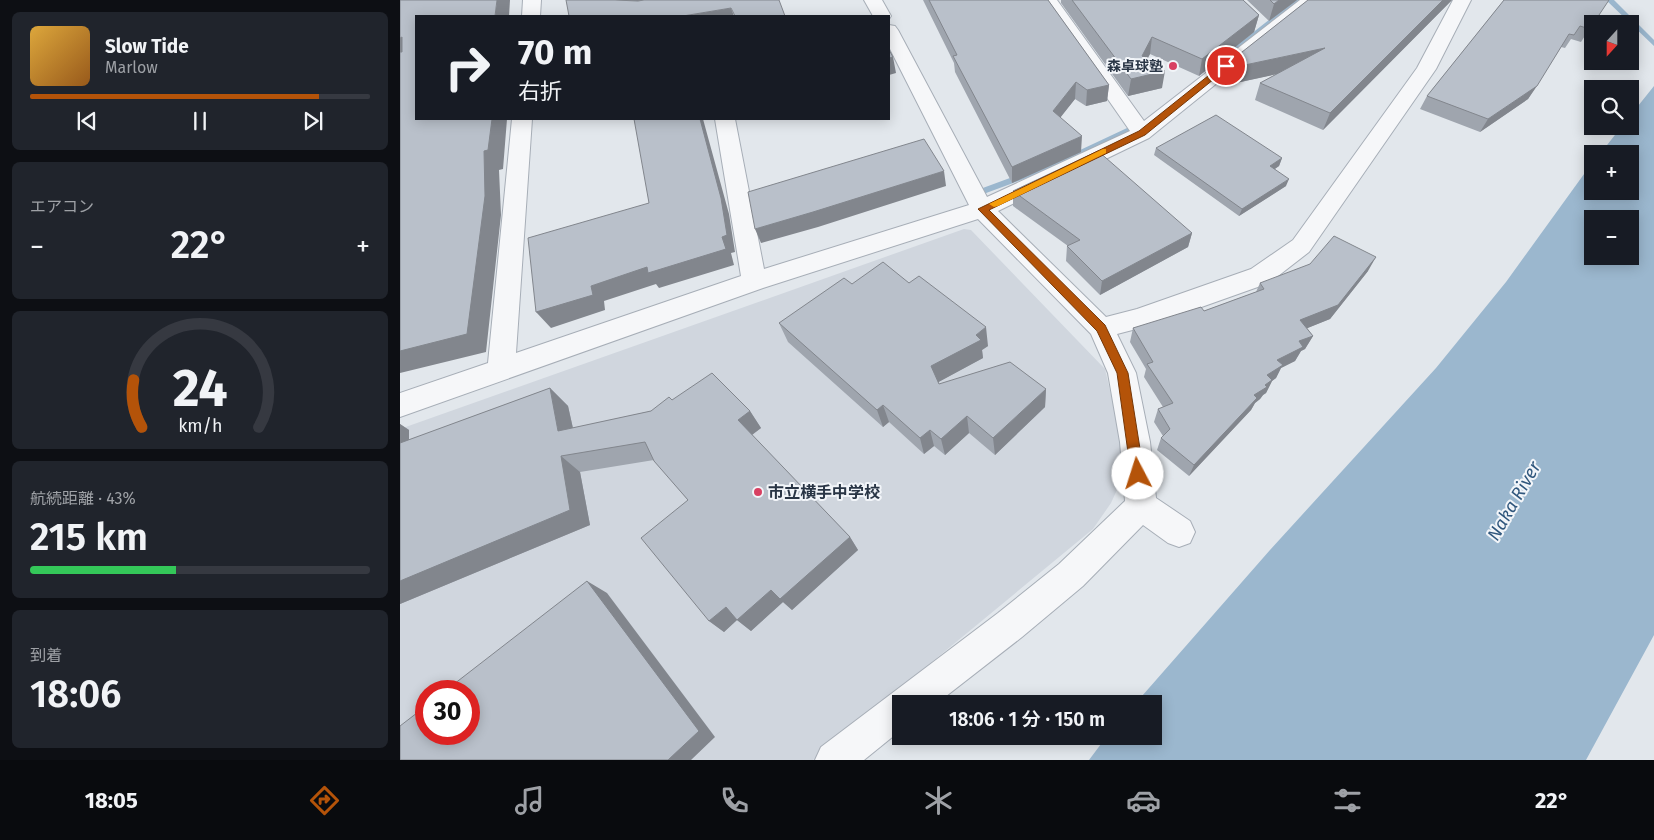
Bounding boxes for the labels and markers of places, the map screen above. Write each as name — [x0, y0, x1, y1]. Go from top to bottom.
pin — [1205, 45, 1247, 87]
place label: 森卓球塾 — [1107, 58, 1163, 75]
marker: 森卓球塾 — [1167, 60, 1179, 72]
place label: 市立横手中学校 — [768, 483, 880, 502]
marker: 市立横手中学校 — [752, 486, 764, 498]

